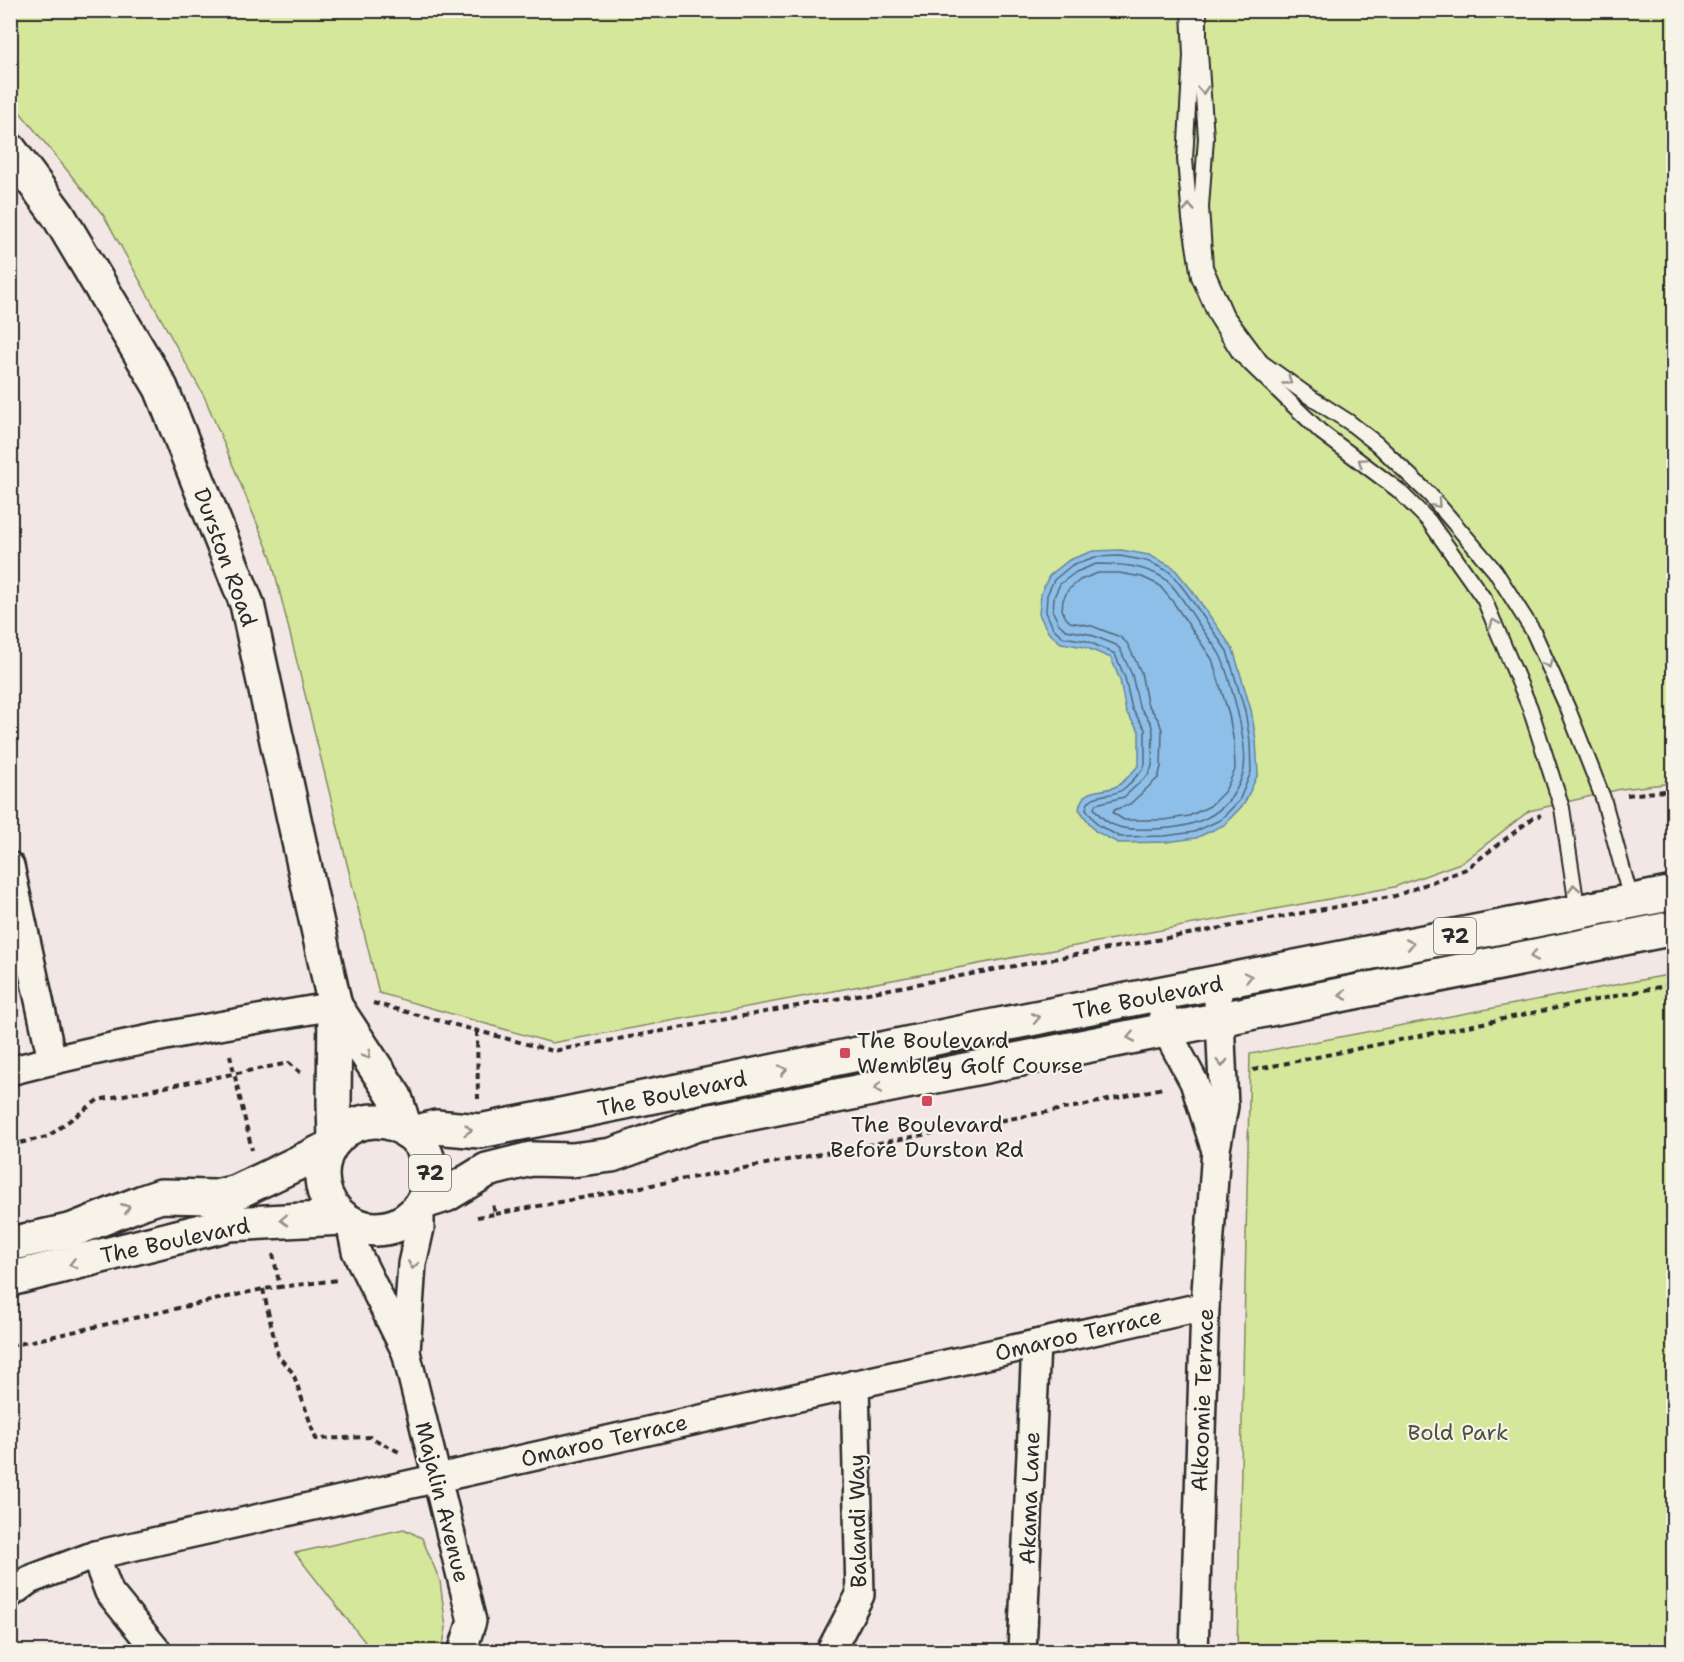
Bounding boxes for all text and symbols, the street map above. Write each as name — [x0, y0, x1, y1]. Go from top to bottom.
one-way arrow — [1196, 85, 1209, 94]
one-way arrow — [1183, 203, 1196, 212]
one-way arrow — [1281, 374, 1292, 385]
one-way arrow — [1358, 458, 1368, 470]
street label: Durston Road — [187, 484, 264, 631]
one-way arrow — [1430, 497, 1441, 508]
one-way arrow — [1489, 618, 1501, 629]
one-way arrow — [1541, 657, 1553, 668]
one-way arrow — [1569, 884, 1581, 893]
road number: 72 — [1434, 918, 1476, 954]
one-way arrow — [1405, 938, 1415, 951]
one-way arrow — [1529, 949, 1539, 962]
street label: The Boulevard — [1071, 969, 1225, 1026]
one-way arrow — [1243, 971, 1253, 984]
one-way arrow — [1338, 988, 1348, 1001]
one-way arrow — [1031, 1012, 1041, 1025]
place label: The Boulevard Wembley Golf Course — [857, 1026, 1084, 1080]
one-way arrow — [1126, 1030, 1136, 1043]
marker: The Boulevard Wembley Golf Course — [838, 1046, 852, 1060]
one-way arrow — [360, 1048, 371, 1059]
one-way arrow — [1216, 1058, 1228, 1067]
street label: The Boulevard — [595, 1064, 749, 1123]
one-way arrow — [778, 1064, 788, 1077]
one-way arrow — [873, 1081, 883, 1094]
marker: The Boulevard Before Durston Rd — [920, 1094, 934, 1108]
place label: The Boulevard Before Durston Rd — [830, 1110, 1024, 1164]
one-way arrow — [464, 1123, 473, 1136]
road number: 72 — [409, 1155, 451, 1191]
one-way arrow — [120, 1203, 131, 1215]
street label: The Boulevard — [98, 1211, 252, 1270]
one-way arrow — [279, 1214, 288, 1227]
one-way arrow — [68, 1256, 78, 1269]
one-way arrow — [407, 1260, 419, 1269]
street label: Omaroo Terrace — [992, 1301, 1164, 1368]
street label: Alkoomie Terrace — [1185, 1308, 1220, 1492]
street label: Omaroo Terrace — [518, 1407, 690, 1474]
park label: Bold Park — [1407, 1418, 1509, 1447]
street label: Majalin Avenue — [409, 1419, 477, 1586]
street label: Akama Lane — [1013, 1431, 1046, 1565]
street label: Balandi Way — [842, 1454, 873, 1588]

